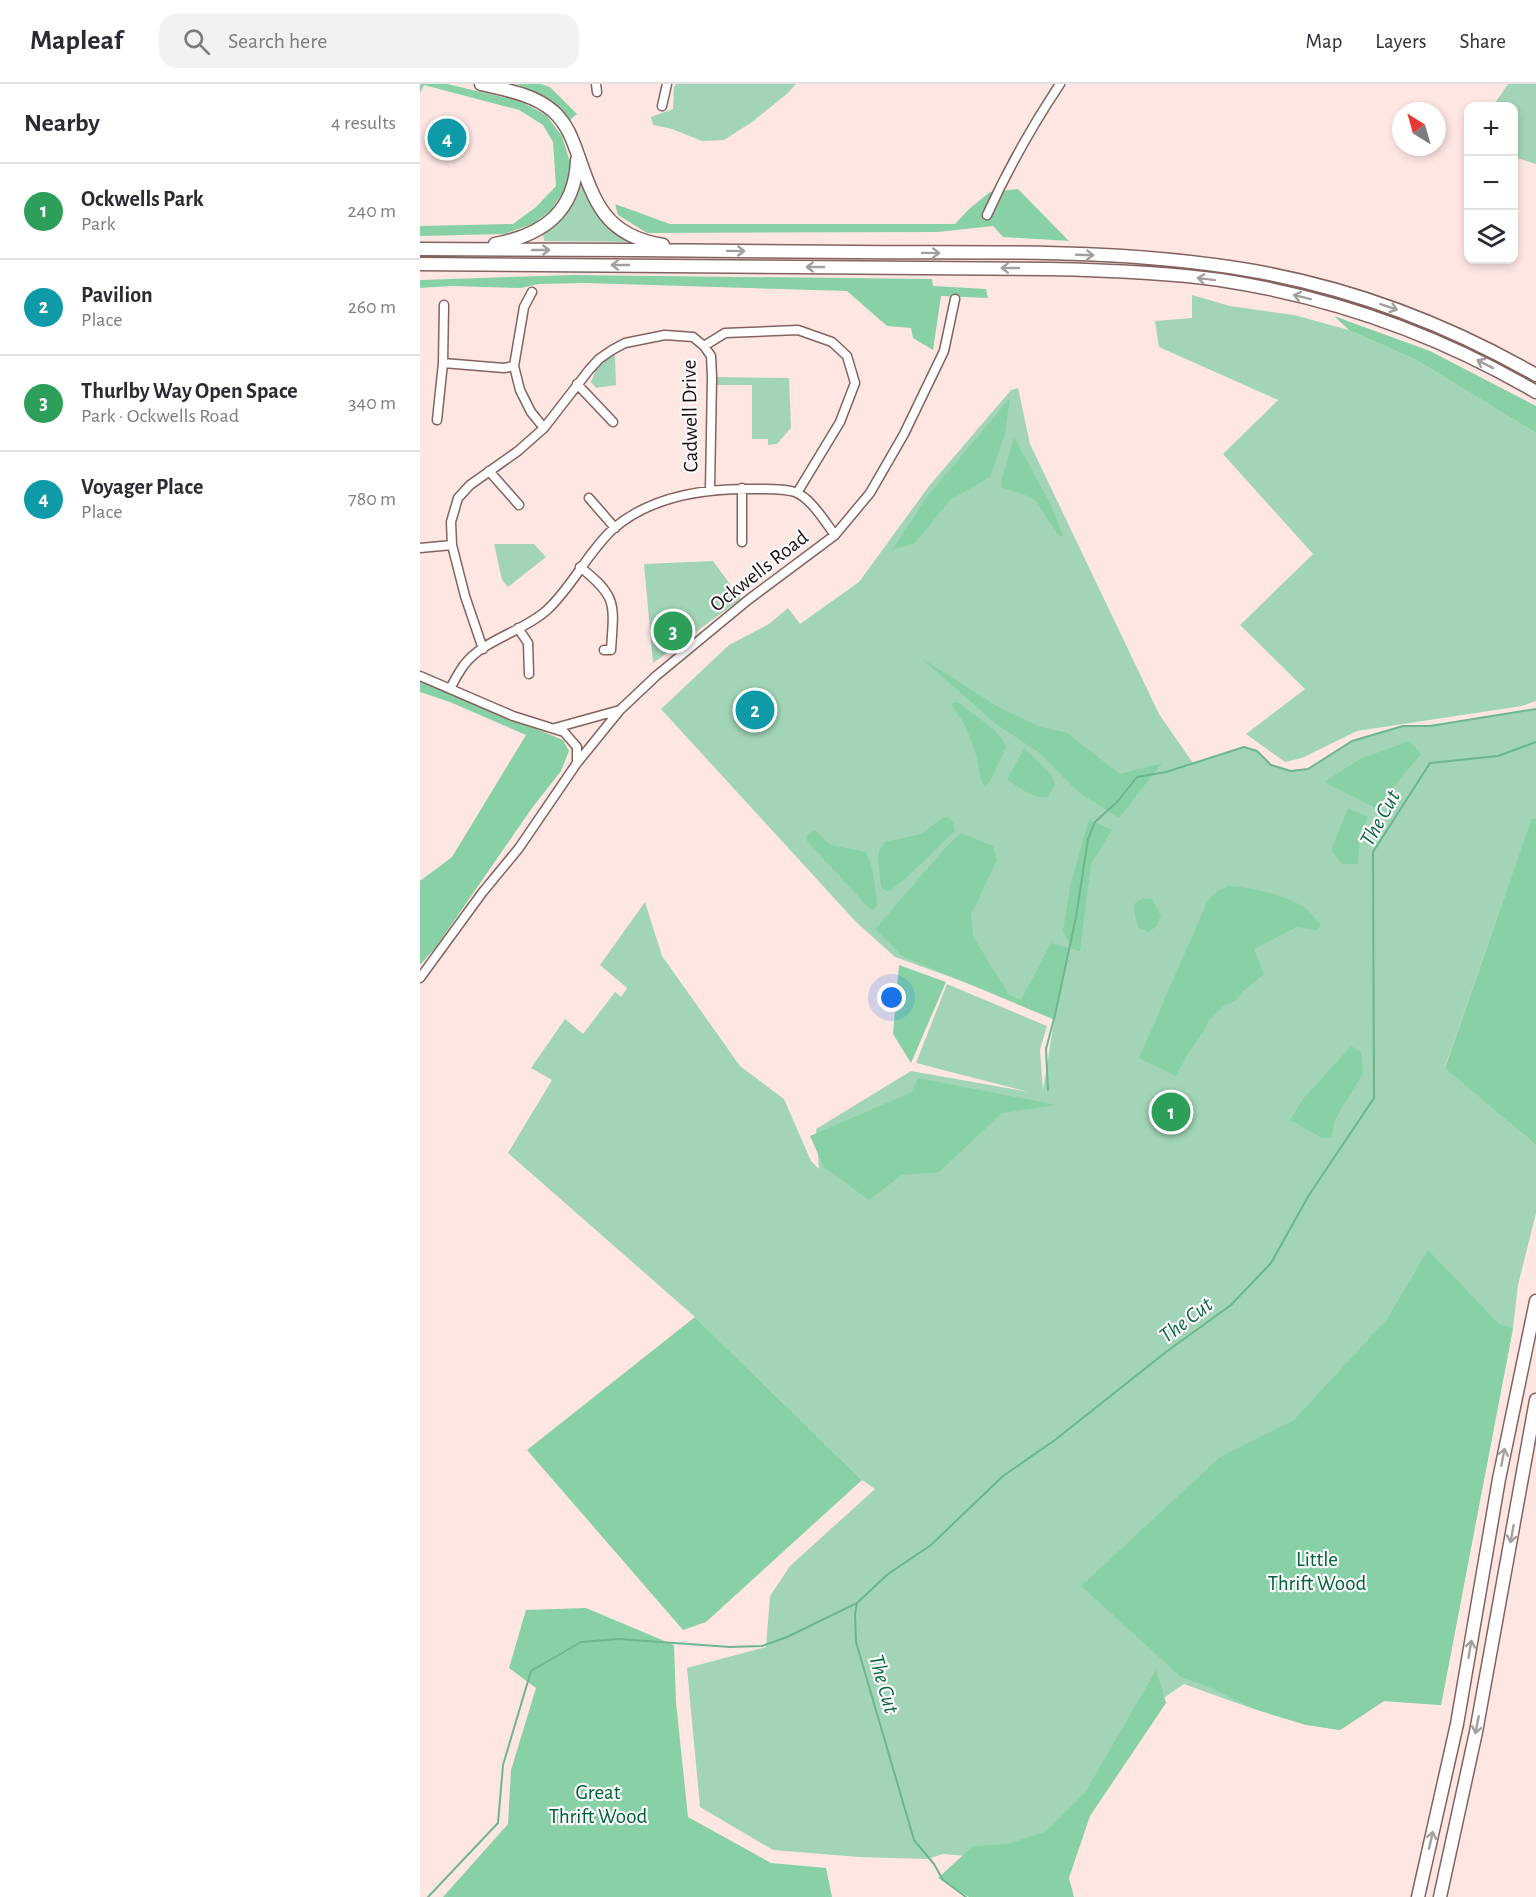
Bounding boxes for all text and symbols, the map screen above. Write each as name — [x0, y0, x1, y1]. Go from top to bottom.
search box — [159, 14, 579, 68]
icon: search — [180, 25, 213, 58]
text: Mapleaf — [30, 27, 123, 55]
text: Search here — [228, 30, 327, 52]
text: Map — [1306, 31, 1342, 52]
text: Layers — [1375, 31, 1426, 52]
text: Share — [1459, 31, 1506, 52]
north arrow — [1392, 102, 1446, 156]
map controls — [1464, 102, 1518, 264]
button: + — [1464, 102, 1518, 156]
text: Nearby — [24, 110, 100, 136]
text: 4 results — [331, 113, 396, 133]
pin: 4 — [428, 116, 466, 160]
button: − — [1464, 156, 1518, 210]
text: Ockwells Park — [81, 188, 204, 210]
text: 1 — [40, 201, 47, 221]
text: 240 m — [347, 201, 396, 221]
button: layers — [1464, 210, 1518, 264]
text: Park — [81, 214, 116, 234]
one-way arrow — [531, 244, 551, 255]
one-way arrow — [726, 245, 746, 257]
one-way arrow — [921, 247, 941, 259]
one-way arrow — [1075, 249, 1095, 261]
one-way arrow — [611, 259, 631, 271]
one-way arrow — [806, 261, 826, 273]
one-way arrow — [1001, 262, 1021, 274]
one-way arrow — [1197, 273, 1216, 284]
text: Pavilion — [81, 284, 153, 306]
one-way arrow — [1293, 290, 1312, 302]
text: 2 — [39, 297, 48, 317]
text: 260 m — [348, 297, 396, 317]
one-way arrow — [1379, 303, 1398, 314]
text: Place — [81, 310, 122, 330]
one-way arrow — [1476, 358, 1494, 370]
street label: Cadwell Drive — [679, 360, 701, 472]
text: Thurlby Way Open Space — [81, 380, 298, 402]
text: 3 — [39, 393, 48, 413]
text: 340 m — [348, 393, 396, 413]
text: Park · Ockwells Road — [81, 406, 239, 426]
text: Voyager Place — [81, 476, 203, 498]
text: 4 — [38, 489, 49, 509]
text: 780 m — [348, 489, 396, 509]
text: Place — [81, 502, 122, 522]
street label: Ockwells Road — [706, 526, 812, 616]
pin: 3 — [654, 608, 692, 654]
pin: 2 — [736, 688, 774, 732]
water label: The Cut — [1356, 786, 1405, 850]
your location — [877, 983, 906, 1012]
pin: 1 — [1152, 1090, 1191, 1134]
water label: The Cut — [1155, 1293, 1217, 1347]
one-way arrow — [1498, 1447, 1509, 1467]
one-way arrow — [1506, 1523, 1517, 1543]
park label: Little Thrift Wood — [1268, 1549, 1366, 1594]
one-way arrow — [1465, 1640, 1476, 1659]
water label: The Cut — [865, 1652, 903, 1717]
one-way arrow — [1471, 1715, 1482, 1735]
park label: Great Thrift Wood — [549, 1782, 647, 1827]
one-way arrow — [1426, 1831, 1438, 1850]

